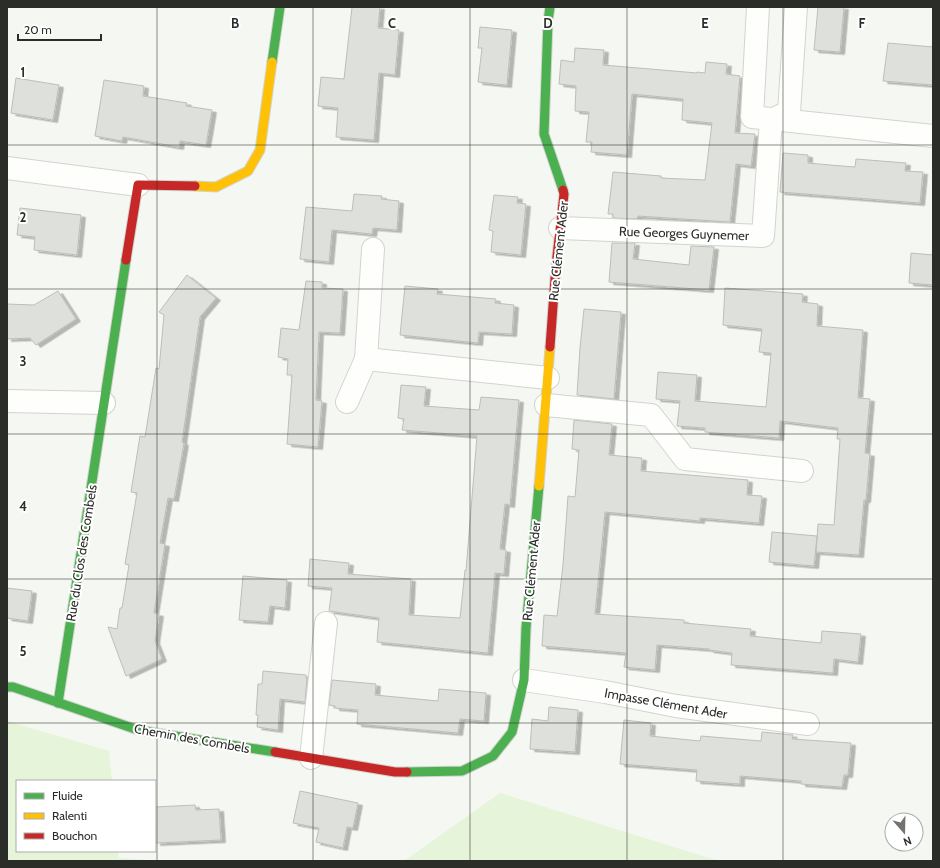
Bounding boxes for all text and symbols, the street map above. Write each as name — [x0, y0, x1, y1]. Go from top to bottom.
text: B — [231, 15, 239, 31]
text: C — [388, 15, 396, 31]
text: D — [543, 15, 553, 31]
text: E — [701, 15, 709, 31]
text: F — [859, 15, 866, 31]
scale bar — [18, 16, 101, 42]
text: 20 m — [24, 22, 52, 37]
text: 1 — [21, 64, 25, 80]
street label: Rue Clément Ader — [545, 200, 571, 302]
text: 2 — [20, 209, 27, 225]
street label: Rue Georges Guynemer — [619, 223, 750, 243]
text: 3 — [19, 353, 27, 369]
street label: Rue du Clos des Combels — [62, 483, 100, 623]
text: 4 — [19, 498, 27, 514]
street label: Rue Clément Ader — [519, 520, 543, 622]
text: 5 — [20, 643, 27, 659]
street label: Impasse Clément Ader — [603, 684, 730, 722]
street label: Chemin des Combels — [133, 720, 252, 756]
legend — [16, 780, 156, 852]
text: Fluide — [52, 788, 83, 803]
text: Ralenti — [52, 808, 87, 823]
north arrow — [884, 812, 924, 852]
text: Bouchon — [52, 828, 98, 843]
text: N — [901, 833, 913, 849]

